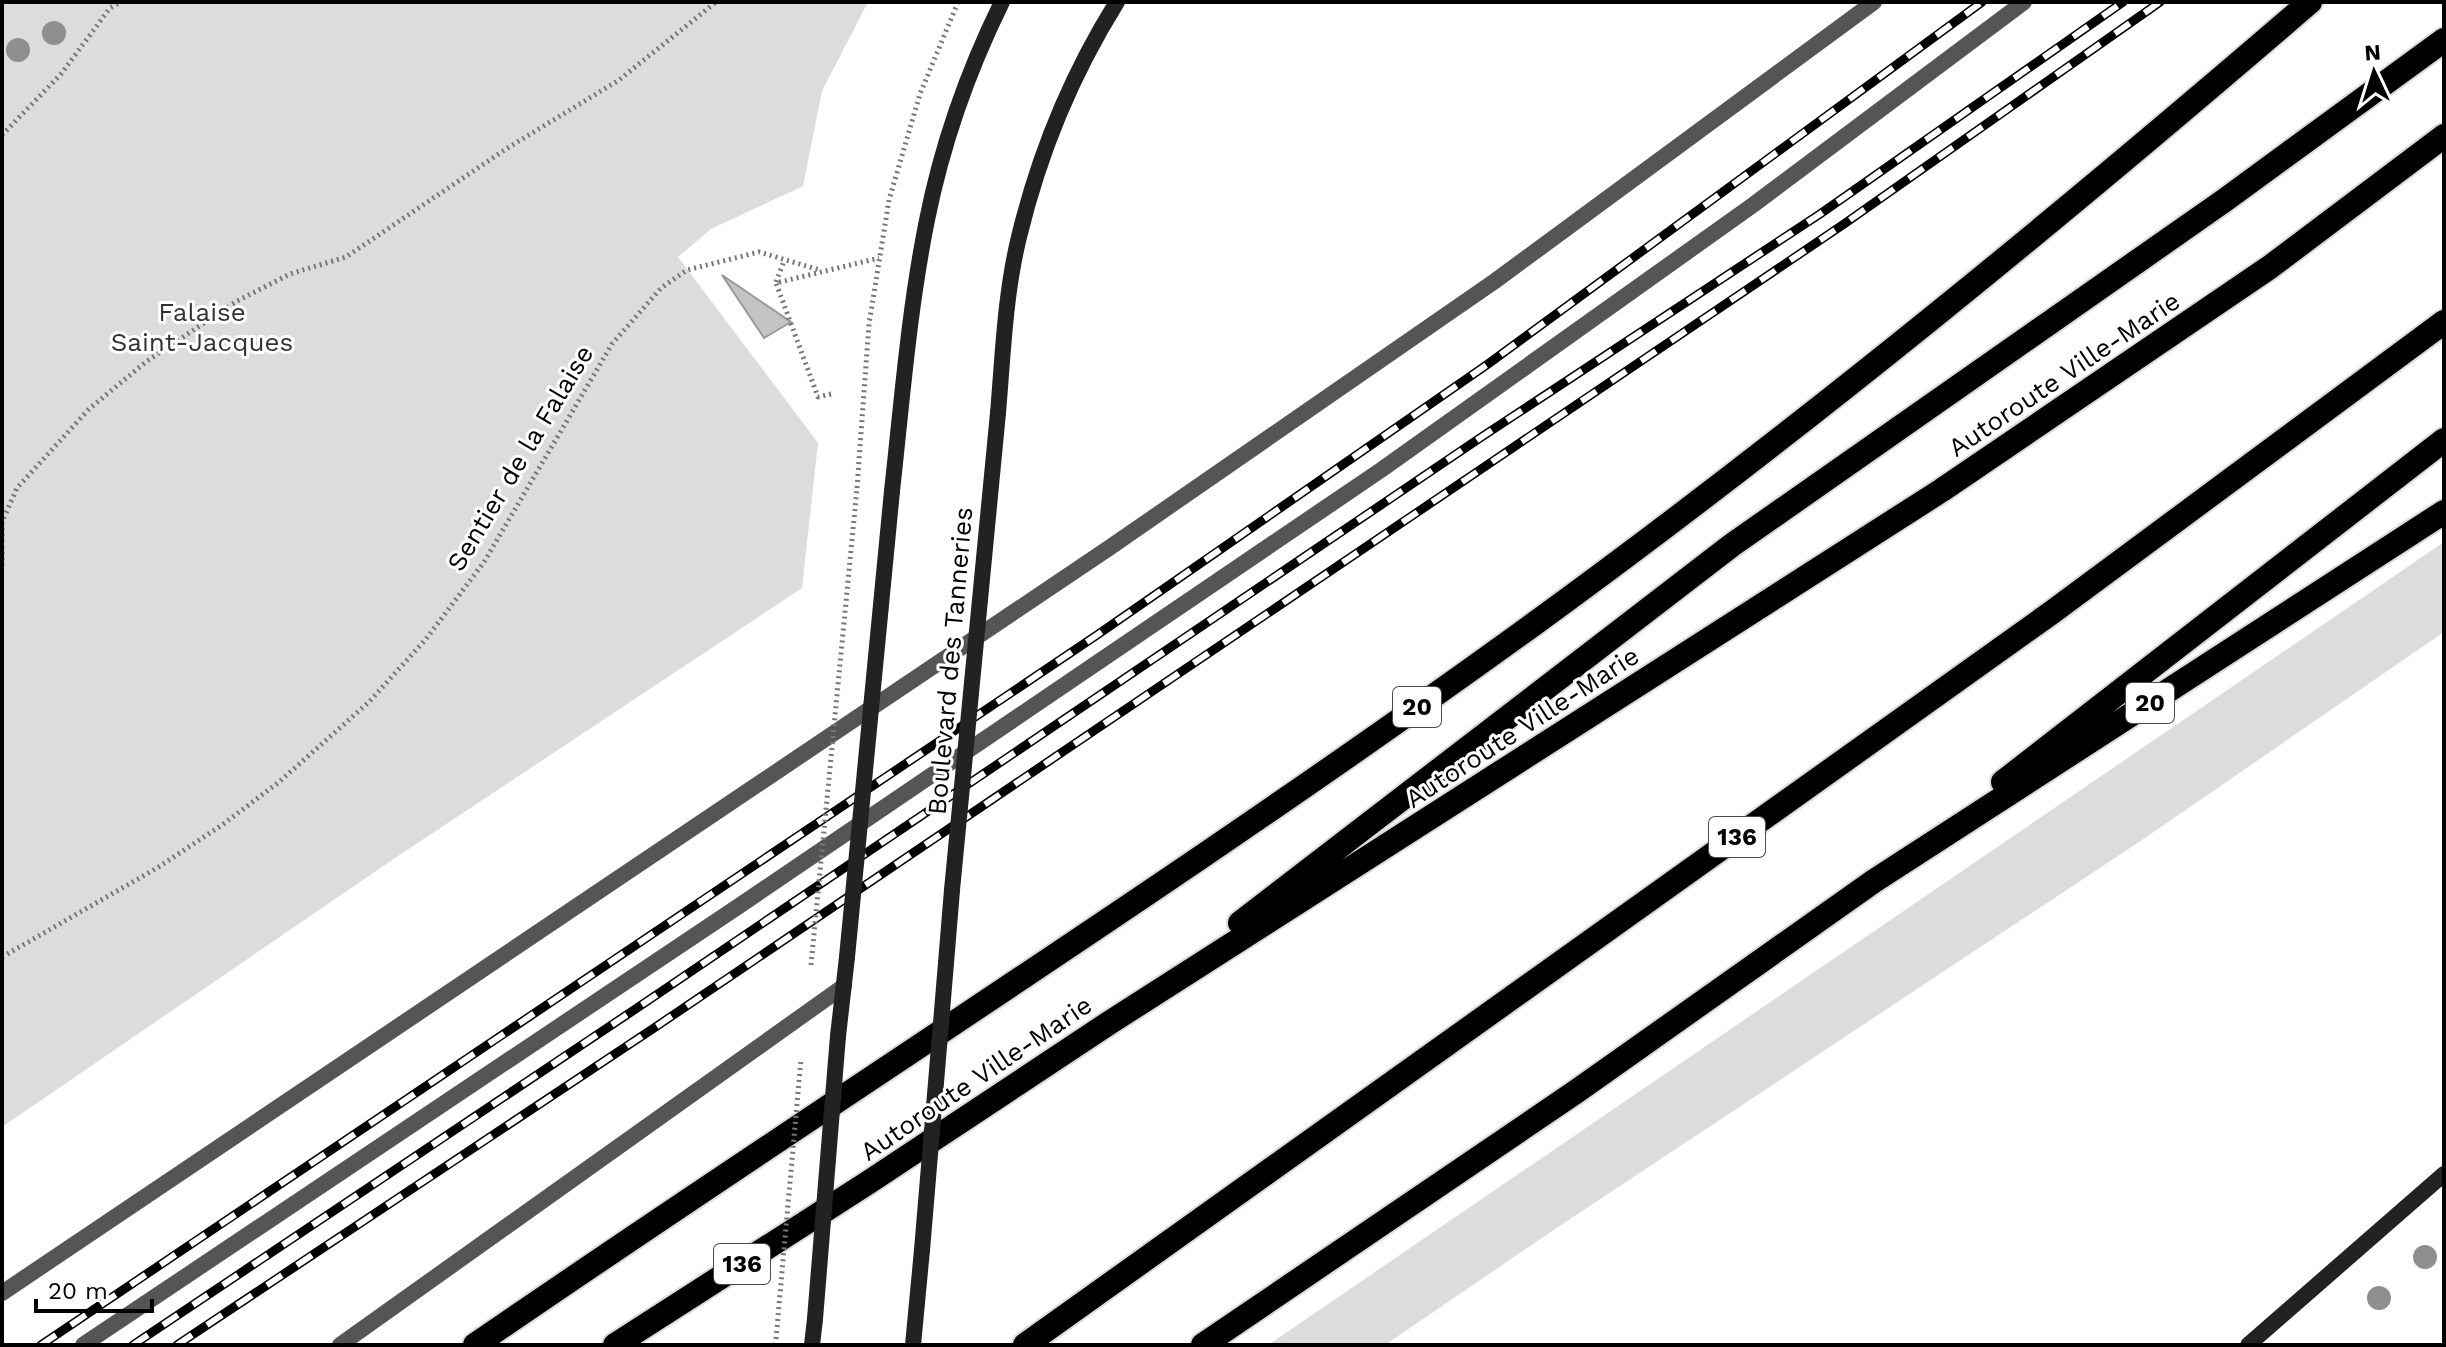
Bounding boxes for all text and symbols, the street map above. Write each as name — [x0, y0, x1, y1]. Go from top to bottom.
north arrow — [2334, 32, 2414, 112]
text: N — [2364, 40, 2382, 66]
street label: Autoroute Ville-Marie — [1943, 285, 2185, 463]
park label: Falaise Saint-Jacques — [111, 297, 293, 357]
street label: Sentier de la Falaise — [441, 340, 599, 576]
street label: Boulevard des Tanneries — [922, 506, 978, 816]
street label: Autoroute Ville-Marie — [1400, 640, 1644, 814]
road number: 20 — [2126, 683, 2174, 723]
road number: 20 — [1393, 687, 1441, 727]
road number: 136 — [1709, 817, 1765, 857]
street label: Autoroute Ville-Marie — [855, 989, 1097, 1167]
road number: 136 — [714, 1244, 770, 1284]
scale bar — [36, 1263, 152, 1313]
text: 20 m — [48, 1277, 108, 1305]

